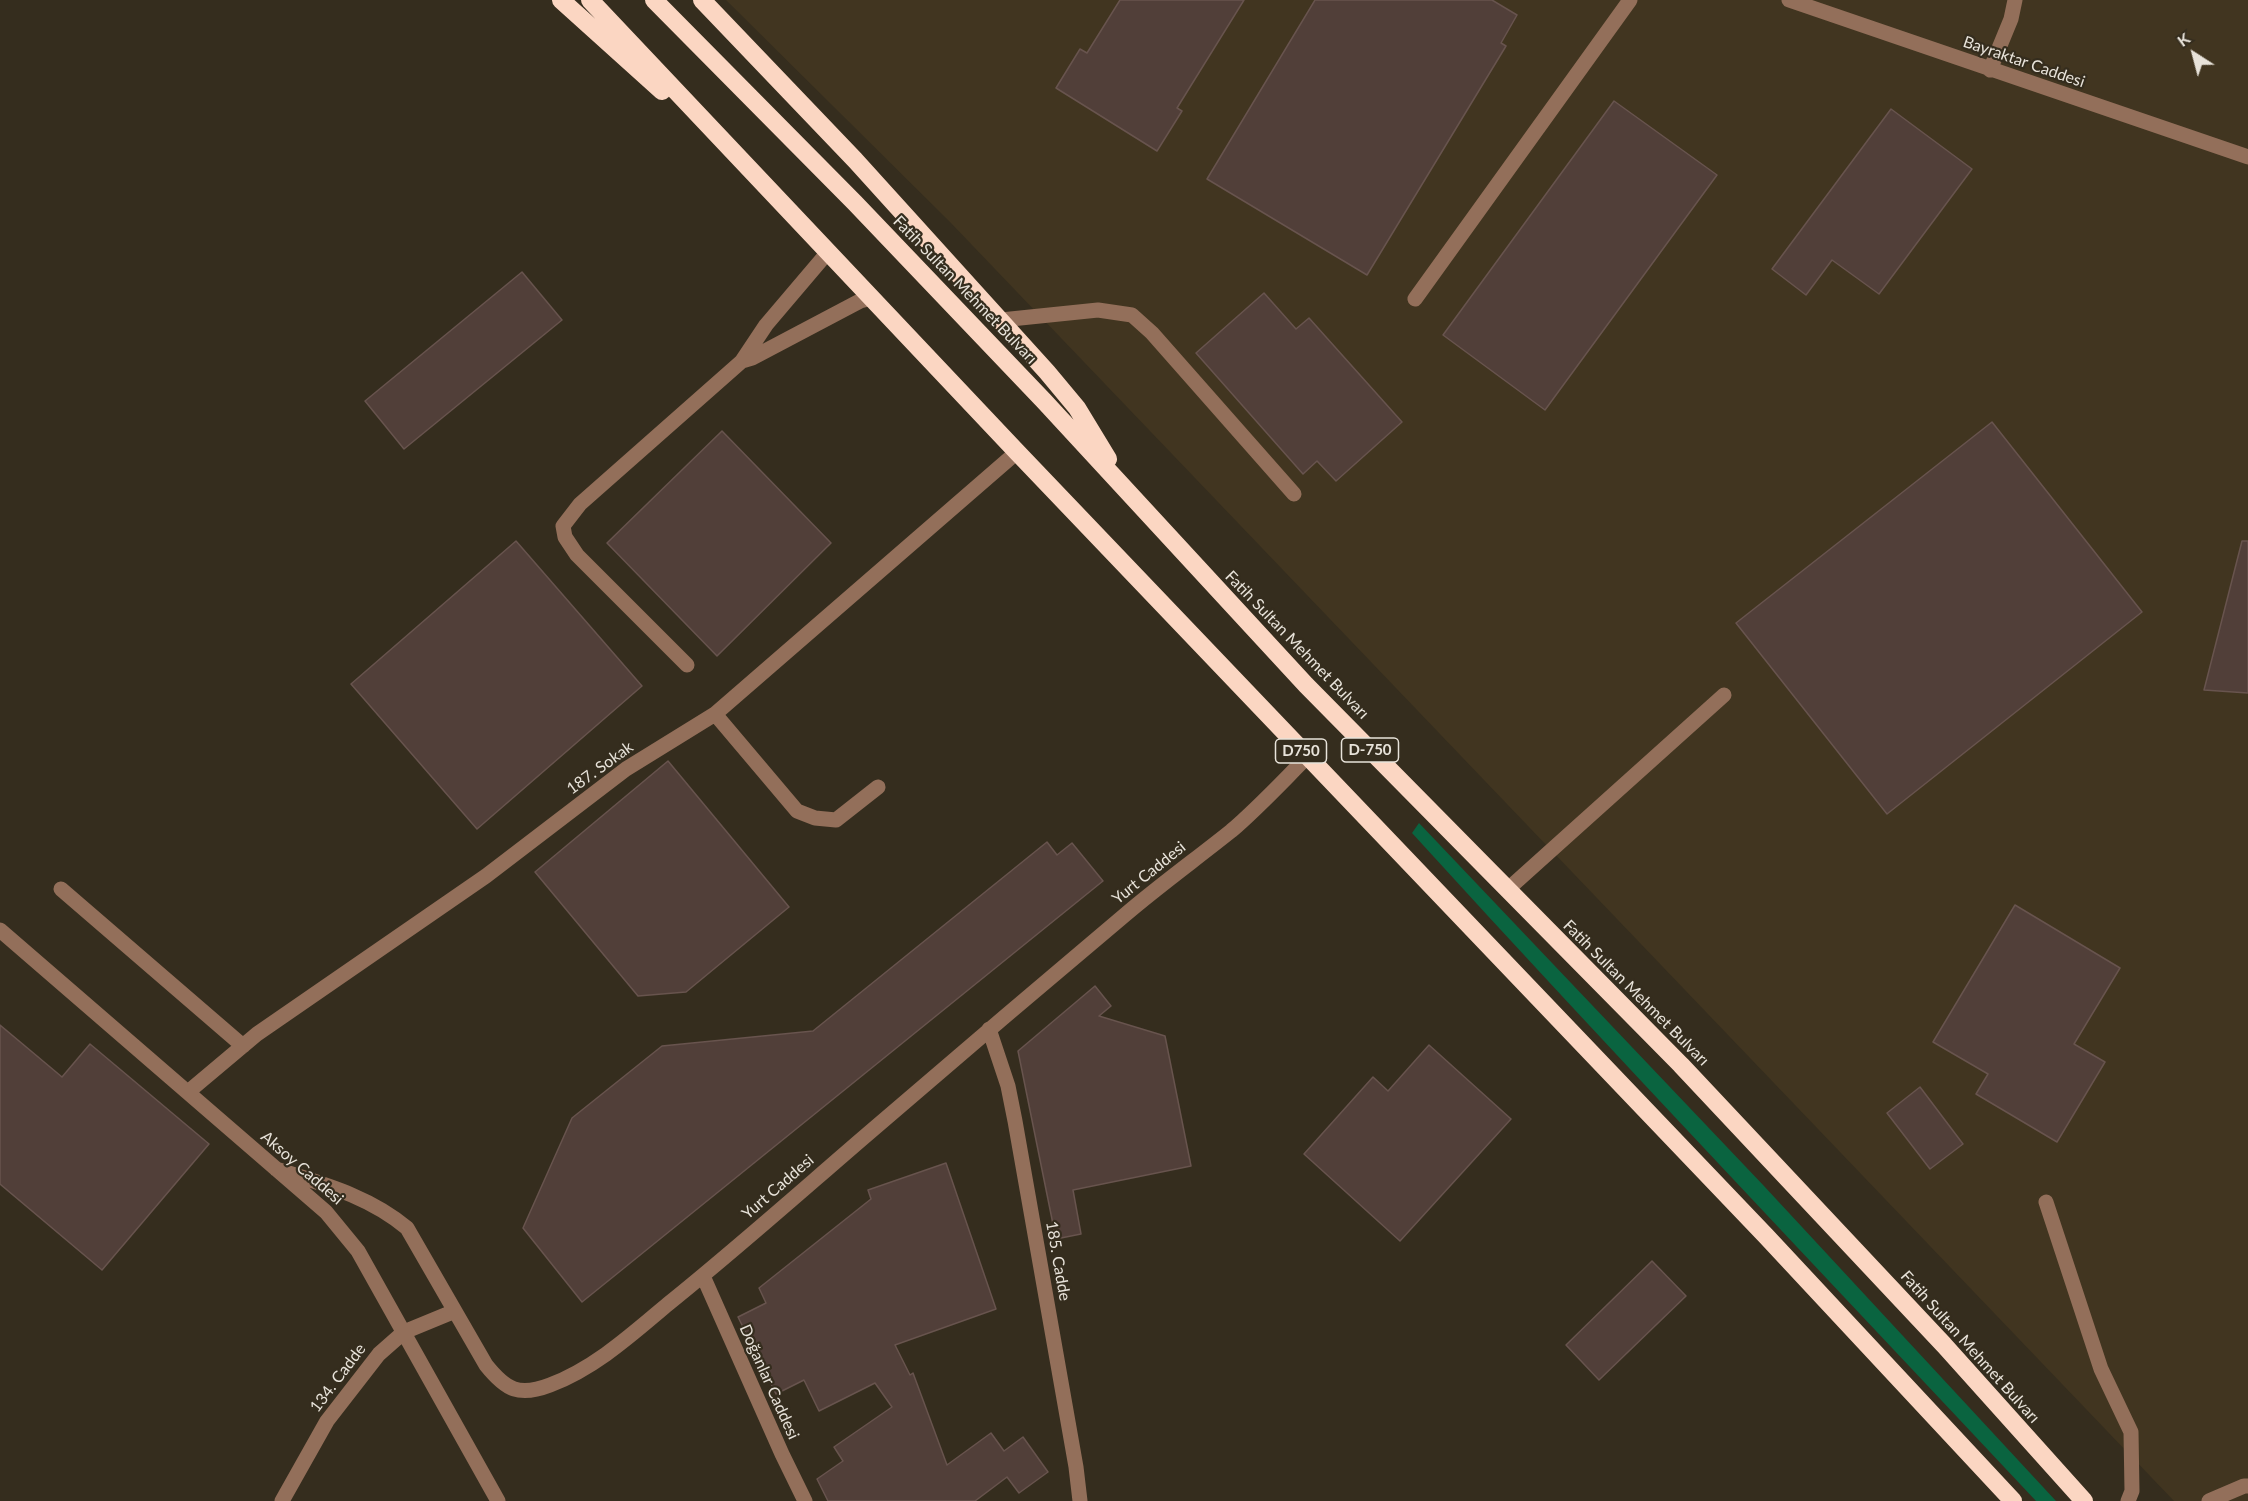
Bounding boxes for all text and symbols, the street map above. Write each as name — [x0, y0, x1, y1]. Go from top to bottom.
north arrow — [2164, 24, 2224, 84]
text: K — [2173, 28, 2193, 50]
street label: Bayraktar Caddesi — [1961, 32, 2087, 92]
street label: Fatih Sultan Mehmet Bulvarı — [889, 212, 1041, 368]
street label: Fatih Sultan Mehmet Bulvarı — [1221, 567, 1373, 723]
street label: 187. Sokak — [563, 737, 637, 799]
road number: D-750 — [1342, 738, 1398, 762]
road number: D750 — [1276, 739, 1326, 763]
street label: Yurt Caddesi — [1108, 838, 1190, 908]
street label: Fatih Sultan Mehmet Bulvarı — [1559, 916, 1713, 1070]
street label: Aksoy Caddesi — [257, 1127, 347, 1209]
street label: Yurt Caddesi — [738, 1151, 818, 1223]
street label: 185. Cadde — [1042, 1220, 1074, 1302]
street label: Fatih Sultan Mehmet Bulvarı — [1896, 1267, 2044, 1427]
street label: Doğanlar Caddesi — [735, 1322, 803, 1442]
street label: 134. Cadde — [306, 1340, 370, 1416]

